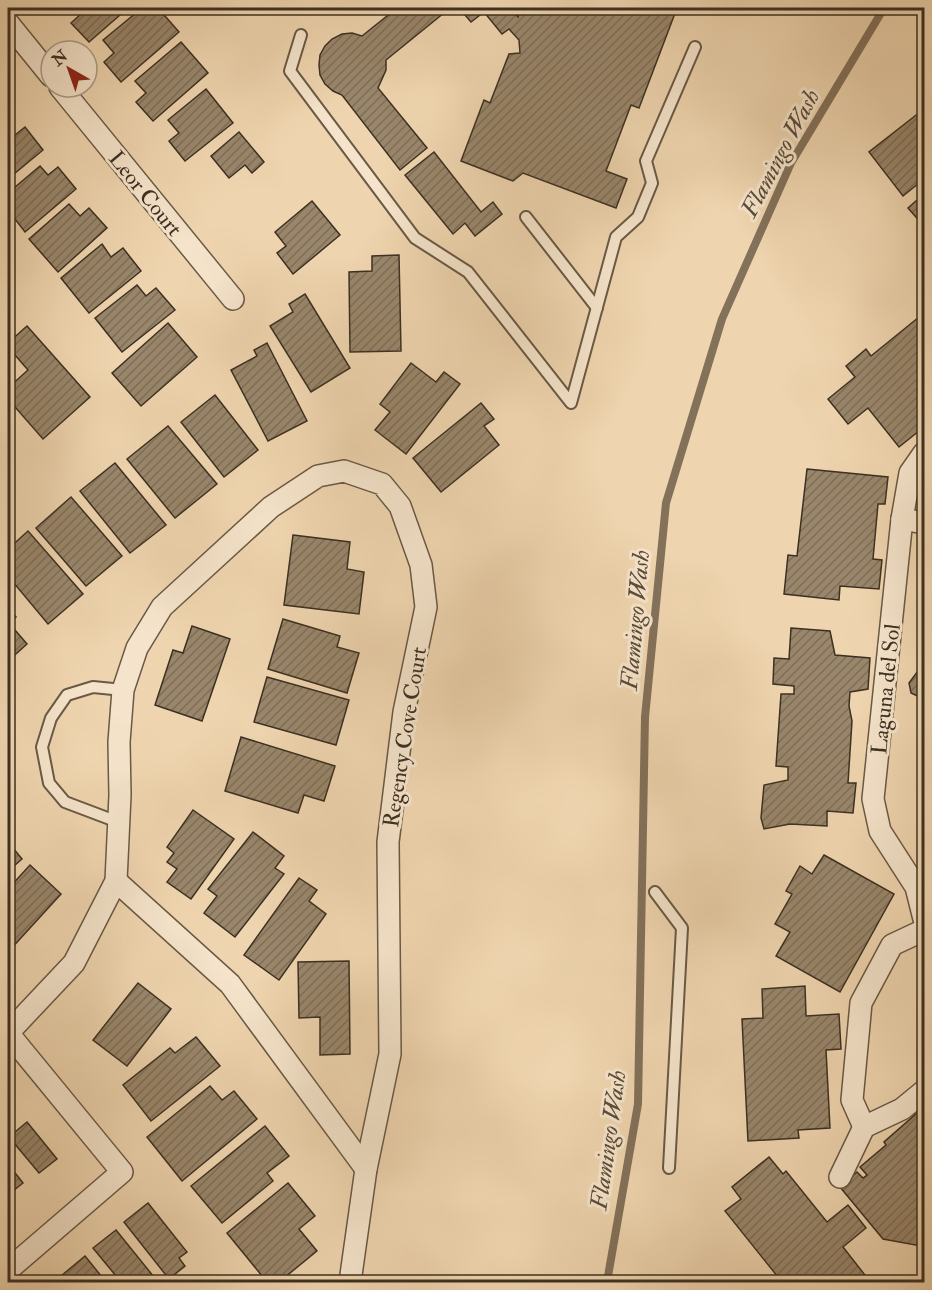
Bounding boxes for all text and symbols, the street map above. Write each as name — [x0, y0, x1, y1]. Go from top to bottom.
north arrow — [39, 39, 99, 99]
text: N — [47, 46, 72, 71]
water label: Flamingo Wash — [733, 84, 827, 223]
street label: Leor Court — [102, 145, 188, 242]
water label: Flamingo Wash — [614, 549, 657, 692]
street label: Laguna del Sol — [865, 622, 907, 756]
street label: Regency Cove Court — [377, 645, 433, 829]
water label: Flamingo Wash — [583, 1068, 634, 1213]

